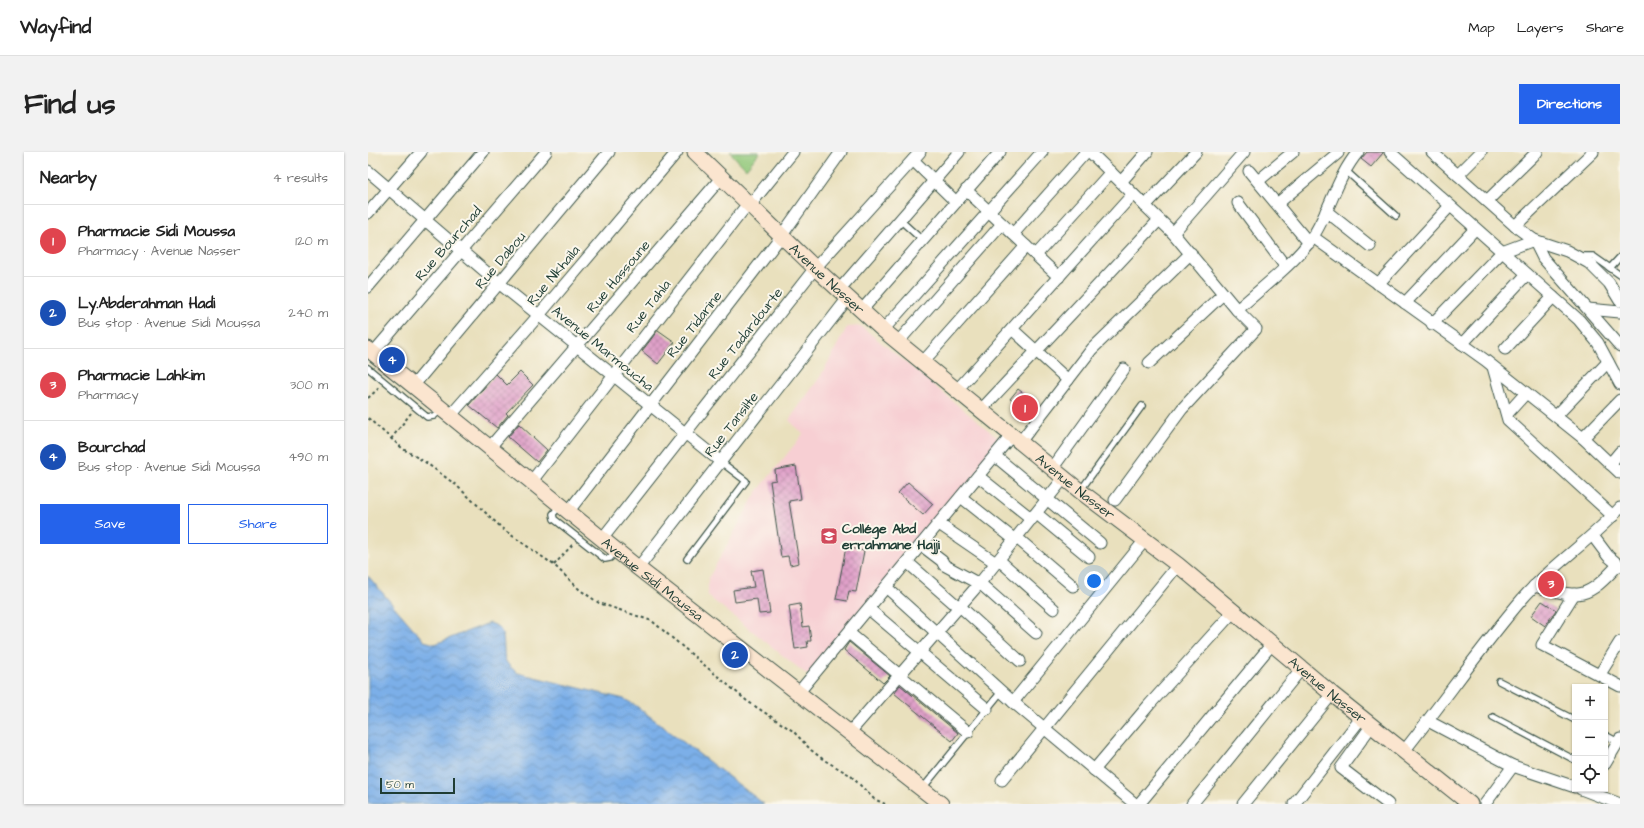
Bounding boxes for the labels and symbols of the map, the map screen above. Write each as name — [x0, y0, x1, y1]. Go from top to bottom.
street label: Rue Bourchad — [411, 202, 487, 285]
street label: Rue Dabou — [471, 228, 531, 294]
street label: Rue Hassoune — [582, 236, 655, 317]
street label: Avenue Nasser — [784, 239, 869, 320]
street label: Rue Nkhaila — [523, 241, 585, 310]
street label: Rue Tahla — [622, 276, 676, 337]
street label: Rue Tadardourte — [704, 283, 788, 384]
street label: Rue Tidarine — [662, 287, 728, 362]
street label: Avenue Marmoucha — [547, 301, 658, 396]
pin: 4 — [379, 345, 405, 375]
street label: Rue Tansilte — [700, 388, 764, 461]
pin: 1 — [1012, 393, 1038, 423]
street label: Avenue Nasser — [1031, 450, 1119, 525]
place label: Collége Abd errahmane Hajji — [842, 519, 941, 555]
school or university icon: Collége Abd errahmane Hajji — [819, 526, 839, 546]
street label: Avenue Sidi Moussa — [597, 533, 707, 626]
pin: 3 — [1538, 569, 1564, 599]
your location — [1084, 571, 1104, 591]
pin: 2 — [722, 640, 748, 670]
street label: Avenue Nasser — [1283, 652, 1371, 729]
scale bar — [380, 776, 455, 795]

